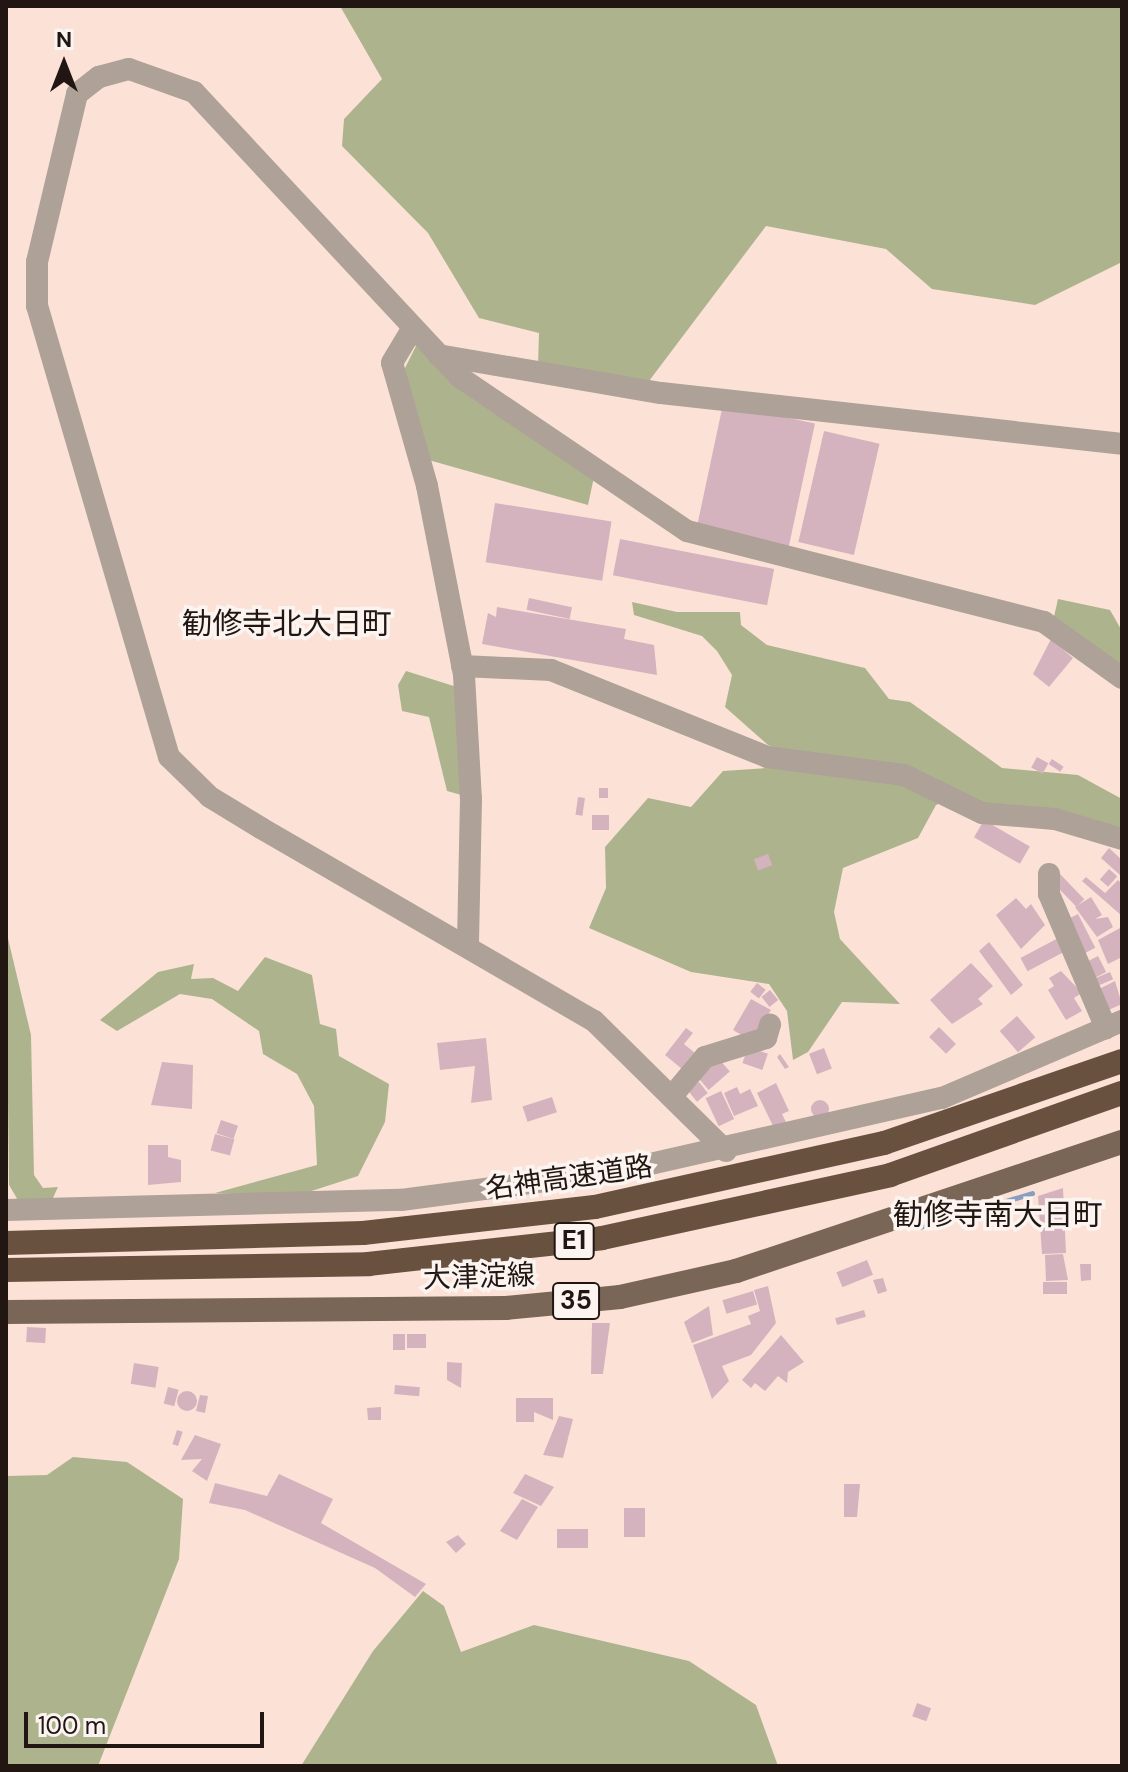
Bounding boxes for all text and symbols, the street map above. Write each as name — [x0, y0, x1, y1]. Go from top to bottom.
north arrow — [24, 24, 104, 104]
text: N — [56, 25, 72, 54]
district label: 勧修寺北大日町 — [182, 606, 392, 642]
street label: 名神高速道路 — [483, 1150, 655, 1206]
district label: 勧修寺南大日町 — [893, 1197, 1103, 1233]
road number: E1 — [552, 1219, 596, 1263]
street label: 大津淀線 — [422, 1258, 536, 1296]
road number: 35 — [552, 1279, 600, 1323]
scale bar — [28, 1696, 268, 1746]
text: 100 m — [38, 1710, 106, 1741]

